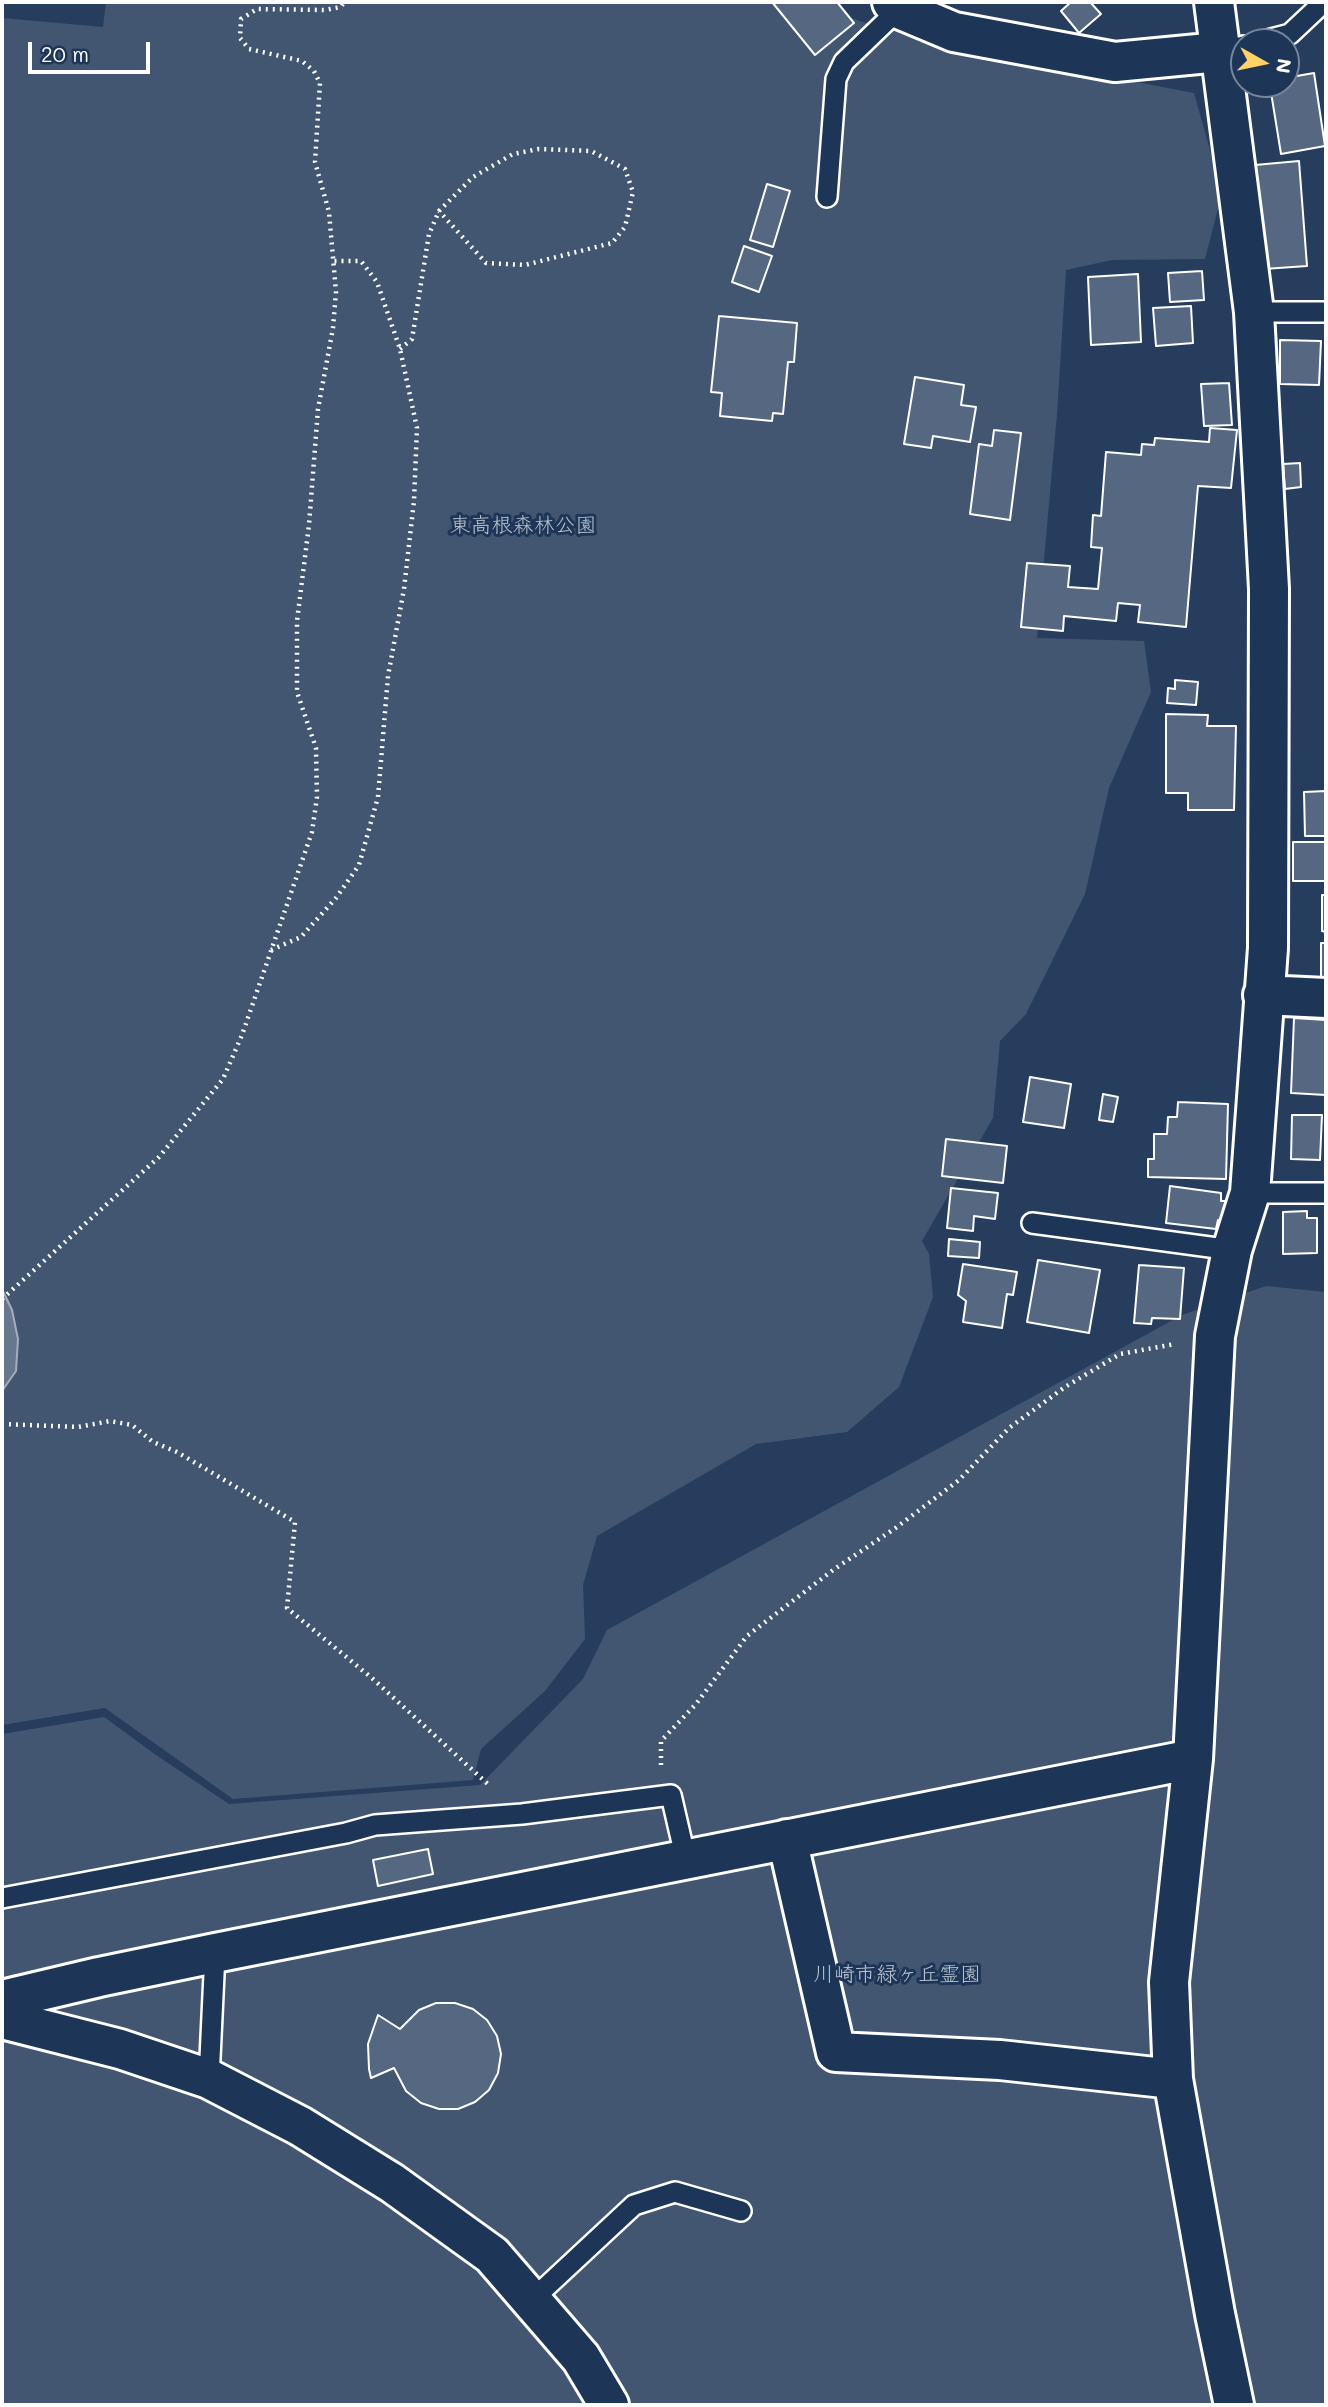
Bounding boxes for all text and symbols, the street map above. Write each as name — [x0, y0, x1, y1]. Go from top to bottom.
scale bar — [32, 28, 154, 72]
north arrow — [1230, 28, 1300, 98]
text: 20 m — [41, 40, 89, 67]
text: N — [1271, 57, 1298, 75]
park label: 東高根森林公園 — [450, 513, 596, 539]
park label: 川崎市緑ヶ丘霊園 — [813, 1962, 981, 1988]

